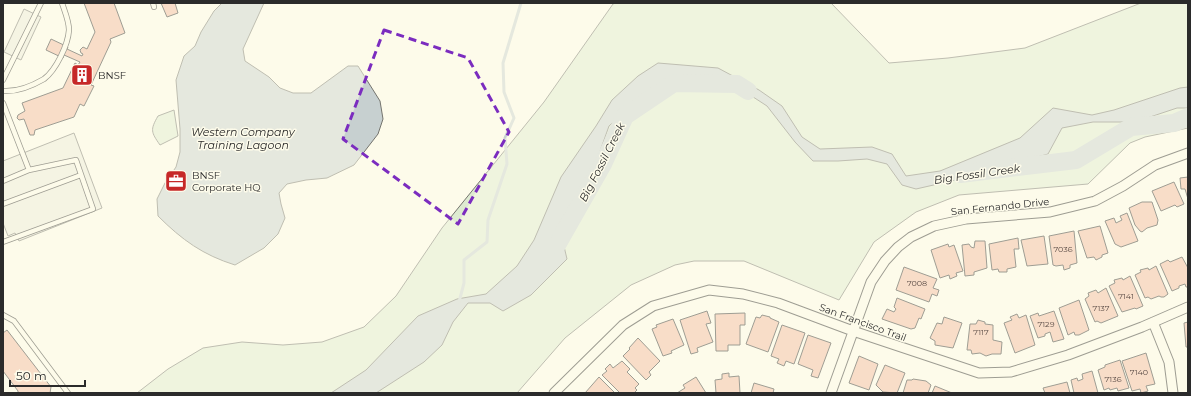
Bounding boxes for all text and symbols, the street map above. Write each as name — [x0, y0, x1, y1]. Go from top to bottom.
building icon: BNSF — [69, 62, 95, 88]
place label: BNSF — [98, 69, 126, 82]
water label: Big Fossil Creek — [576, 120, 628, 204]
water label: Western Company Training Lagoon — [191, 125, 296, 152]
water label: Big Fossil Creek — [933, 161, 1021, 187]
office icon: BNSF Corporate HQ — [163, 168, 189, 194]
place label: BNSF Corporate HQ — [192, 169, 261, 194]
street label: San Fernando Drive — [950, 195, 1050, 218]
house number: 7036 — [1053, 244, 1073, 254]
house number: 7008 — [907, 278, 927, 288]
house number: 7141 — [1118, 291, 1134, 301]
street label: San Francisco Trail — [817, 301, 908, 344]
house number: 7137 — [1093, 303, 1110, 313]
house number: 7129 — [1037, 319, 1055, 329]
house number: 7117 — [973, 327, 989, 337]
scale bar — [10, 362, 85, 388]
house number: 7140 — [1130, 367, 1148, 377]
text: 50 m — [16, 368, 47, 383]
house number: 7136 — [1104, 374, 1122, 384]

